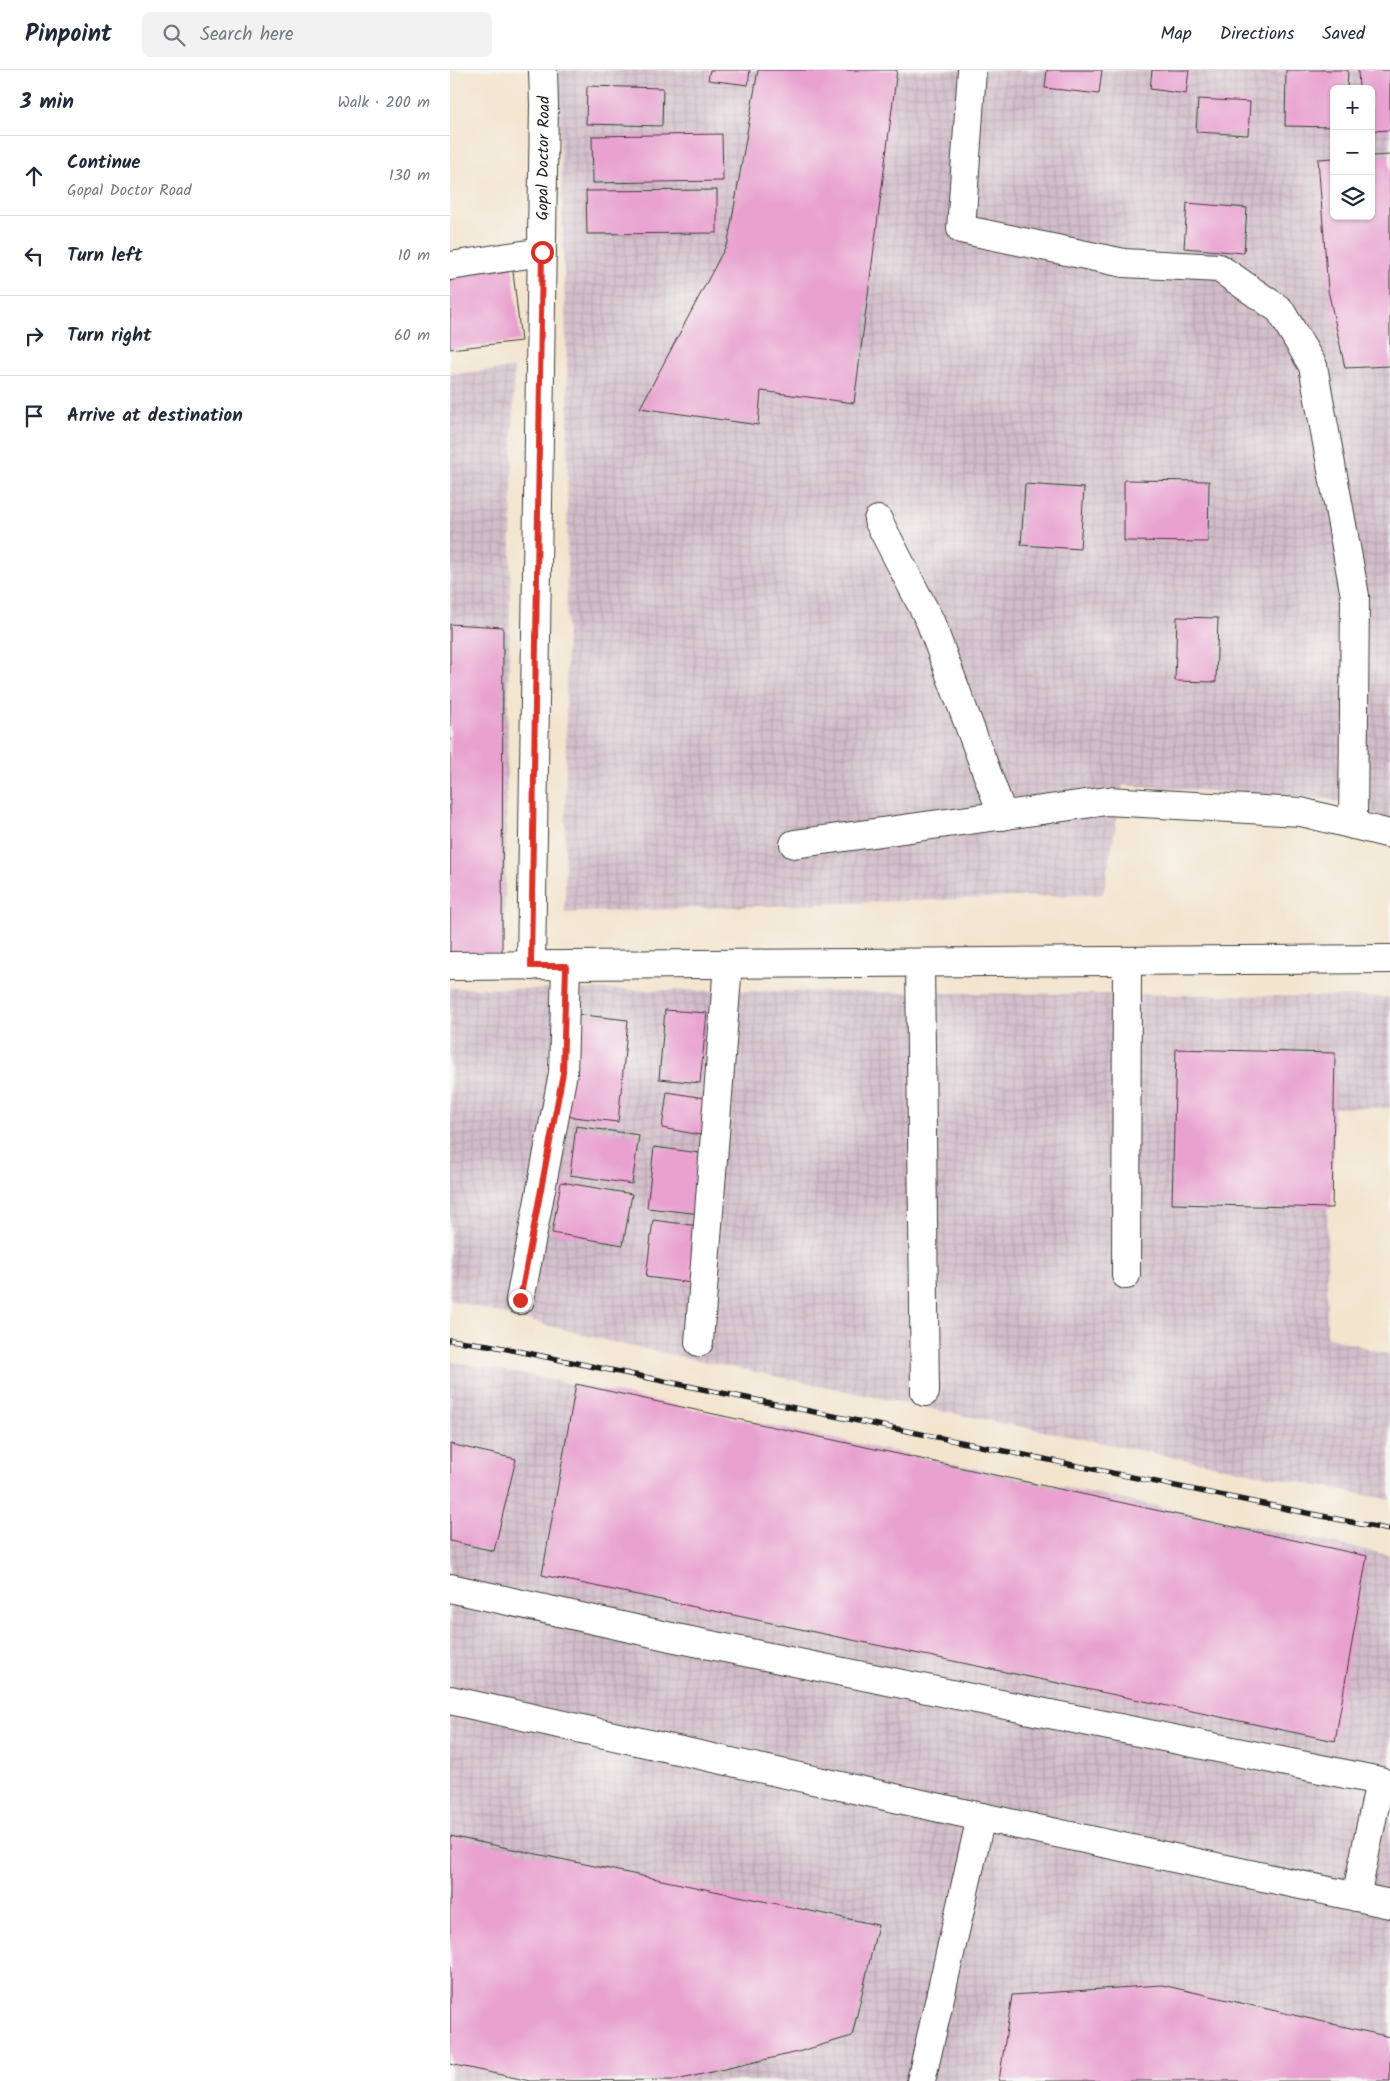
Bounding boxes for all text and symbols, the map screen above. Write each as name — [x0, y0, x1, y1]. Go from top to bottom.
search box — [142, 12, 492, 57]
text: Pinpoint — [25, 15, 112, 54]
text: Search here — [200, 20, 294, 50]
text: Map — [1160, 20, 1192, 49]
text: Directions — [1220, 20, 1294, 49]
text: Saved — [1322, 20, 1365, 49]
icon: search — [160, 21, 188, 49]
map controls — [1330, 85, 1375, 220]
button: + — [1330, 85, 1375, 130]
text: 3 min — [20, 86, 74, 119]
text: Walk · 200 m — [337, 90, 430, 115]
street label: Gopal Doctor Road — [530, 94, 557, 221]
button: − — [1330, 130, 1375, 175]
text: Continue — [67, 148, 140, 178]
icon: ahead — [20, 162, 48, 190]
text: 130 m — [389, 163, 430, 188]
button: layers — [1330, 175, 1375, 220]
text: Gopal Doctor Road — [67, 178, 191, 203]
text: Turn left — [67, 241, 142, 271]
route start — [531, 241, 554, 264]
icon: left — [20, 242, 48, 270]
text: 10 m — [398, 243, 430, 268]
text: Turn right — [67, 321, 152, 351]
icon: right — [20, 322, 48, 350]
text: 60 m — [394, 323, 430, 348]
text: Arrive at destination — [67, 401, 243, 431]
icon: arrive — [20, 402, 48, 430]
route end — [509, 1289, 532, 1312]

